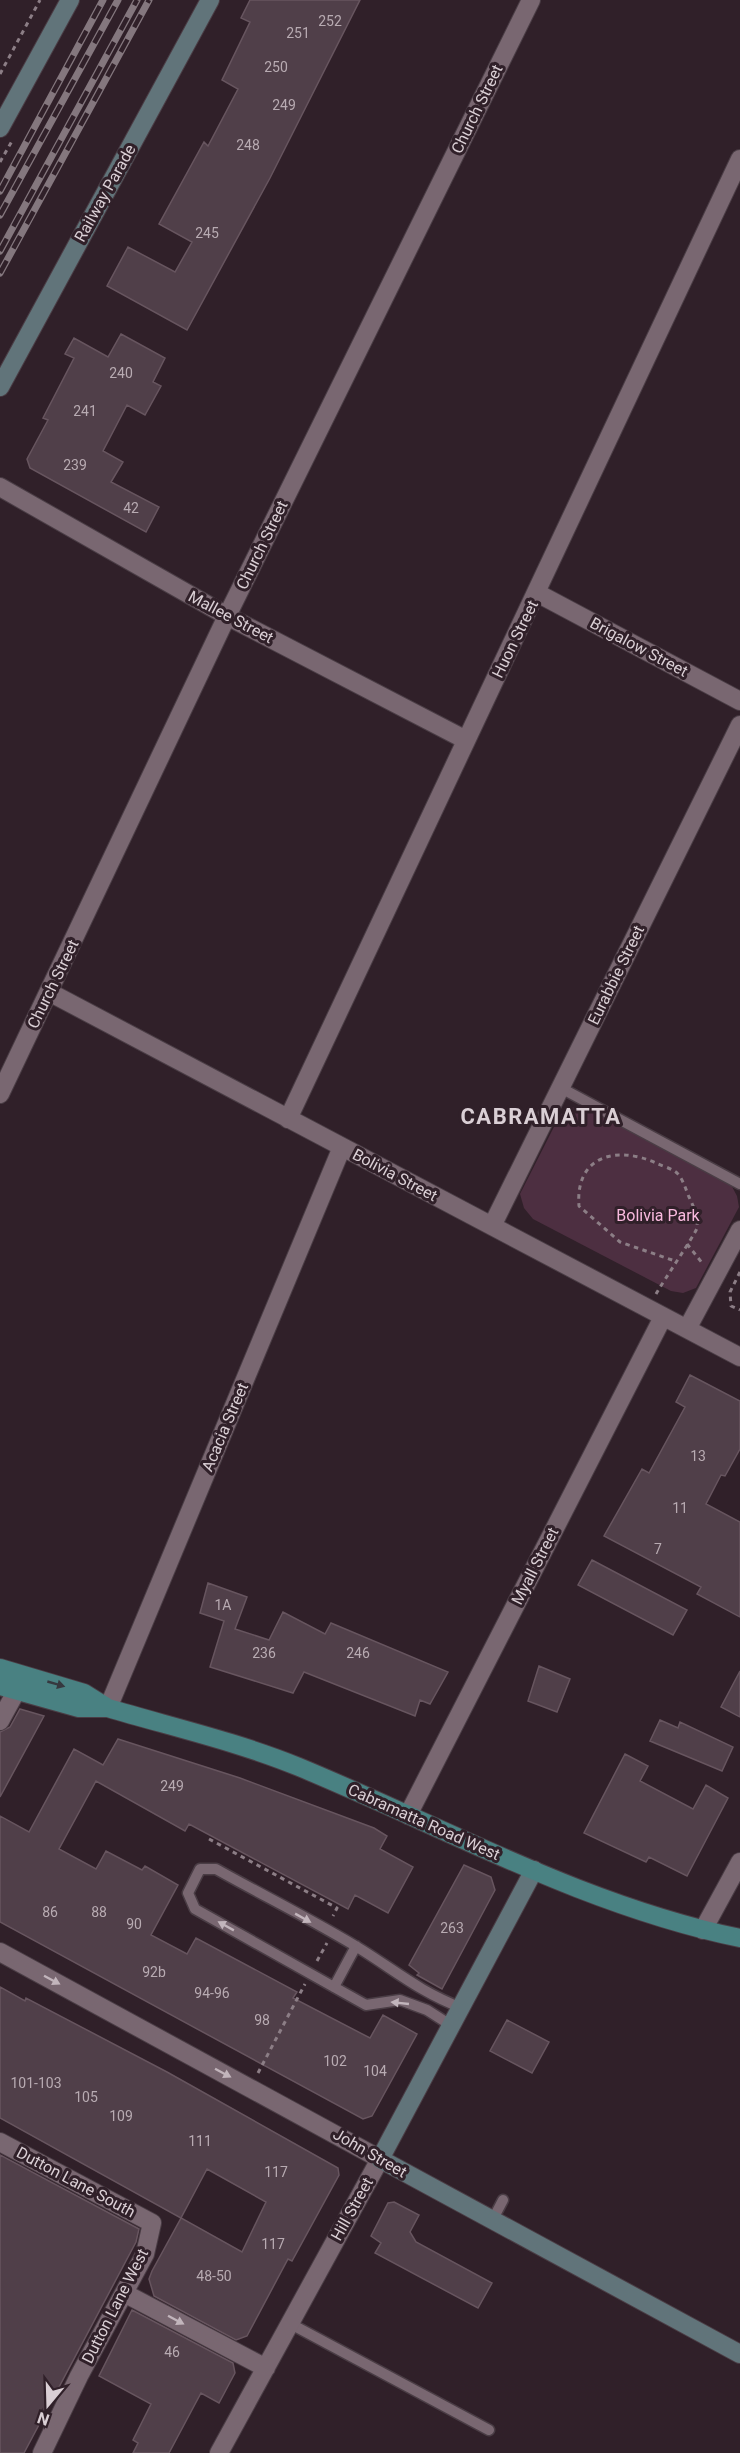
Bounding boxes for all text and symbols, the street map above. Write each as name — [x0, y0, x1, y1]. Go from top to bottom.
house number: 252 — [318, 13, 342, 29]
house number: 251 — [286, 25, 310, 41]
house number: 250 — [264, 59, 288, 75]
street label: Church Street — [447, 61, 507, 157]
house number: 249 — [272, 97, 296, 113]
house number: 248 — [236, 137, 260, 153]
street label: Railway Parade — [70, 141, 140, 245]
house number: 245 — [195, 225, 219, 241]
house number: 240 — [109, 365, 133, 381]
house number: 241 — [73, 403, 97, 419]
house number: 239 — [63, 457, 87, 473]
street label: Church Street — [232, 497, 292, 593]
house number: 42 — [123, 500, 139, 516]
street label: Mallee Street — [185, 587, 277, 647]
street label: Huon Street — [488, 597, 542, 681]
street label: Brigalow Street — [587, 613, 691, 681]
street label: Eurabbie Street — [584, 922, 648, 1028]
street label: Church Street — [23, 936, 83, 1032]
district label: CABRAMATTA — [460, 1104, 622, 1129]
street label: Bolivia Street — [349, 1145, 441, 1205]
park label: Bolivia Park — [616, 1206, 701, 1225]
street label: Acacia Street — [198, 1380, 252, 1474]
house number: 13 — [690, 1448, 706, 1464]
house number: 11 — [672, 1500, 688, 1516]
street label: Myall Street — [507, 1524, 563, 1608]
house number: 7 — [654, 1541, 662, 1557]
house number: 1A — [214, 1597, 232, 1613]
house number: 236 — [252, 1645, 276, 1661]
house number: 246 — [346, 1645, 370, 1661]
one-way arrow — [47, 1680, 65, 1689]
house number: 249 — [160, 1778, 184, 1794]
street label: Cabramatta Road West — [345, 1780, 503, 1864]
house number: 86 — [42, 1904, 58, 1920]
house number: 88 — [91, 1904, 107, 1920]
one-way arrow — [295, 1912, 311, 1923]
house number: 90 — [126, 1916, 142, 1932]
house number: 263 — [440, 1920, 464, 1936]
one-way arrow — [217, 1921, 234, 1931]
house number: 92b — [142, 1964, 166, 1980]
one-way arrow — [43, 1975, 60, 1985]
house number: 94-96 — [194, 1985, 230, 2001]
one-way arrow — [390, 1998, 409, 2007]
house number: 98 — [254, 2012, 270, 2028]
house number: 102 — [323, 2053, 347, 2069]
house number: 104 — [363, 2063, 387, 2079]
one-way arrow — [215, 2068, 232, 2078]
house number: 101-103 — [10, 2075, 62, 2091]
house number: 105 — [74, 2089, 98, 2105]
house number: 109 — [109, 2108, 133, 2124]
street label: John Street — [330, 2124, 410, 2182]
house number: 111 — [188, 2133, 212, 2149]
street label: Dutton Lane South — [13, 2143, 139, 2221]
house number: 117 — [264, 2164, 288, 2180]
street label: Hill Street — [327, 2174, 377, 2244]
house number: 117 — [261, 2236, 285, 2252]
street label: Dutton Lane West — [78, 2246, 152, 2366]
house number: 48-50 — [196, 2268, 232, 2284]
one-way arrow — [167, 2315, 184, 2325]
house number: 46 — [164, 2344, 180, 2360]
north arrow — [18, 2375, 78, 2435]
text: N — [35, 2408, 52, 2430]

